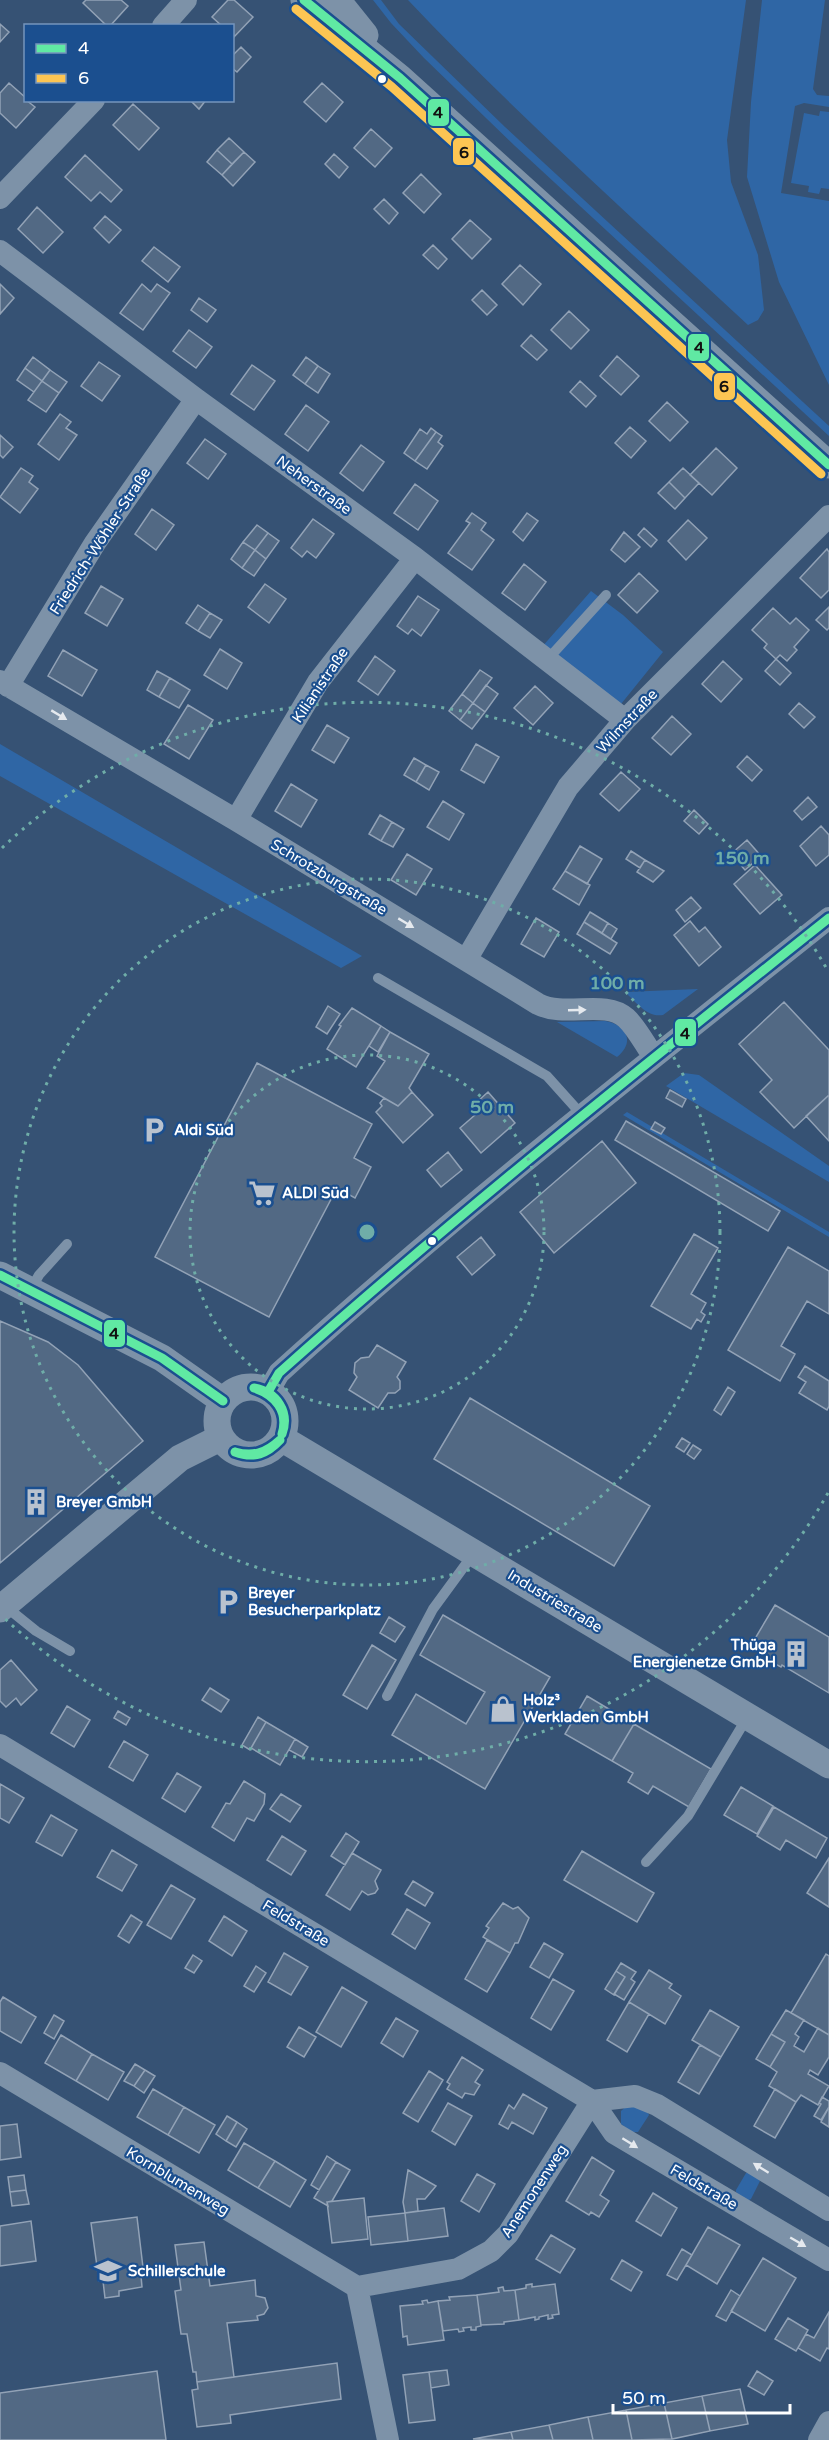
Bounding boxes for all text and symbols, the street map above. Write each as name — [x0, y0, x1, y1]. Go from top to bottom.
legend — [24, 24, 234, 102]
text: 4 — [78, 37, 89, 59]
text: 6 — [78, 67, 89, 89]
unlabelled marker — [376, 73, 388, 85]
line badge: 4 — [427, 98, 450, 127]
text: 4 — [433, 103, 443, 123]
line badge: 6 — [452, 137, 475, 166]
text: 6 — [459, 143, 469, 163]
line badge: 4 — [687, 333, 710, 362]
text: 4 — [694, 338, 704, 358]
line badge: 6 — [713, 372, 736, 401]
text: 6 — [719, 377, 729, 397]
street label: Neherstraße — [273, 452, 355, 518]
street label: Friedrich-Wöhler-Straße — [46, 464, 154, 618]
street label: Kilianistraße — [288, 644, 352, 726]
street label: Wilmstraße — [593, 685, 661, 757]
one-way arrow — [51, 710, 67, 721]
street label: Schrotzburgstraße — [268, 835, 390, 919]
text: 150 m — [714, 847, 770, 869]
one-way arrow — [398, 918, 414, 929]
text: 100 m — [589, 972, 645, 994]
one-way arrow — [568, 1006, 587, 1015]
line badge: 4 — [674, 1018, 697, 1047]
text: 4 — [680, 1024, 690, 1044]
text: 50 m — [470, 1096, 514, 1118]
parking icon: Aldi Süd — [139, 1115, 169, 1145]
place label: Aldi Süd — [174, 1121, 234, 1139]
supermarket icon: ALDI Süd — [247, 1178, 277, 1208]
place label: ALDI Süd — [282, 1184, 349, 1202]
centre of rings — [357, 1222, 377, 1242]
unlabelled marker — [426, 1235, 438, 1247]
line badge: 4 — [103, 1319, 126, 1348]
text: 4 — [109, 1324, 119, 1344]
building icon: Breyer GmbH — [21, 1487, 51, 1517]
place label: Breyer GmbH — [56, 1493, 152, 1512]
street label: Industriestraße — [504, 1566, 606, 1636]
place label: Breyer Besucherparkplatz — [248, 1584, 382, 1620]
parking icon: Breyer Besucherparkplatz — [213, 1587, 243, 1617]
place label: Thüga Energienetze GmbH — [633, 1636, 776, 1672]
building icon: Thüga Energienetze GmbH — [781, 1639, 811, 1669]
place label: Holz³ Werkladen GmbH — [523, 1691, 649, 1726]
shop icon: Holz³ Werkladen GmbH — [488, 1694, 518, 1724]
street label: Feldstraße — [259, 1896, 333, 1950]
one-way arrow — [622, 2138, 639, 2149]
street label: Anemonenweg — [497, 2141, 571, 2241]
street label: Kornblumenweg — [123, 2143, 233, 2219]
street label: Feldstraße — [667, 2160, 741, 2214]
one-way arrow — [753, 2163, 769, 2174]
one-way arrow — [790, 2237, 807, 2247]
school or university icon: Schillerschule — [93, 2256, 123, 2286]
place label: Schillerschule — [128, 2262, 226, 2280]
scale bar — [613, 2377, 790, 2415]
text: 50 m — [622, 2387, 666, 2409]

